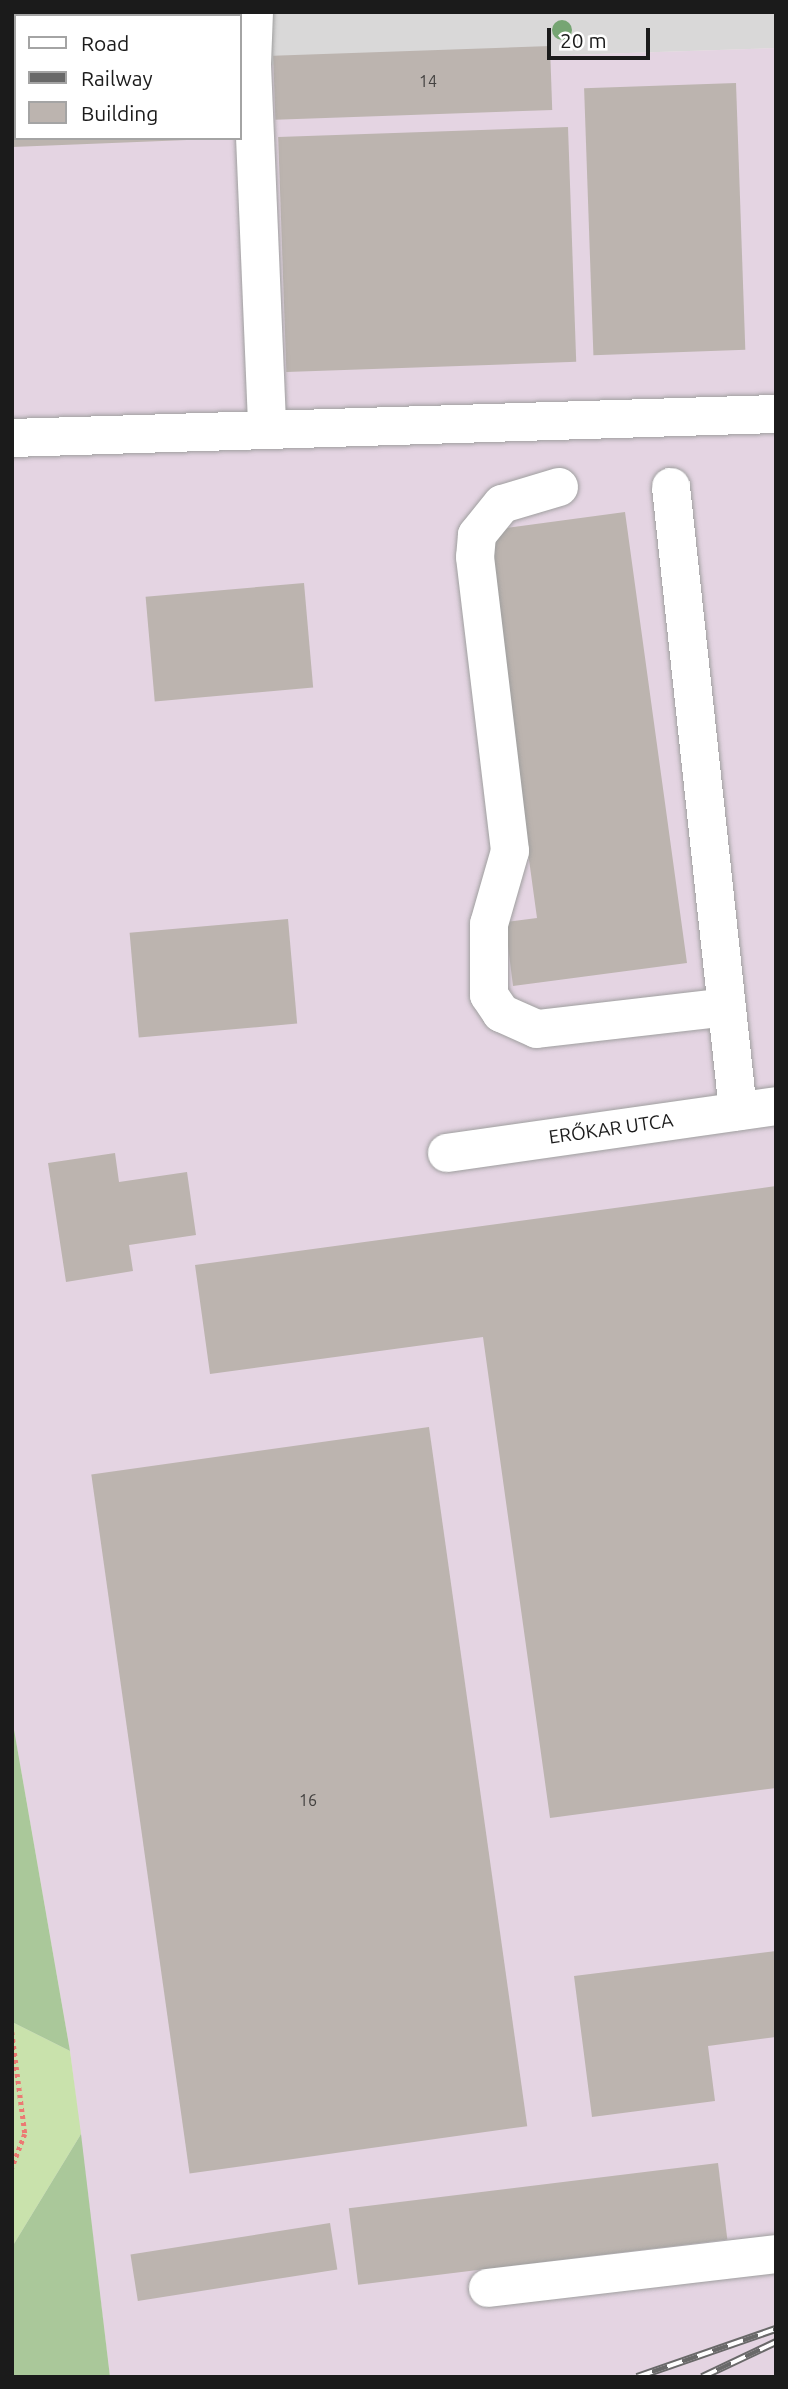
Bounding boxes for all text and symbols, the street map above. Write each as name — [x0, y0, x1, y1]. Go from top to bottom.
legend — [14, 14, 242, 140]
scale bar — [550, 14, 653, 58]
text: 20 m — [560, 28, 607, 52]
text: Road — [81, 31, 129, 55]
text: Railway — [81, 66, 153, 90]
house number: 14 — [419, 71, 437, 91]
text: Building — [81, 101, 158, 125]
street label: ERŐKAR UTCA — [547, 1109, 675, 1149]
house number: 16 — [299, 1790, 317, 1810]

